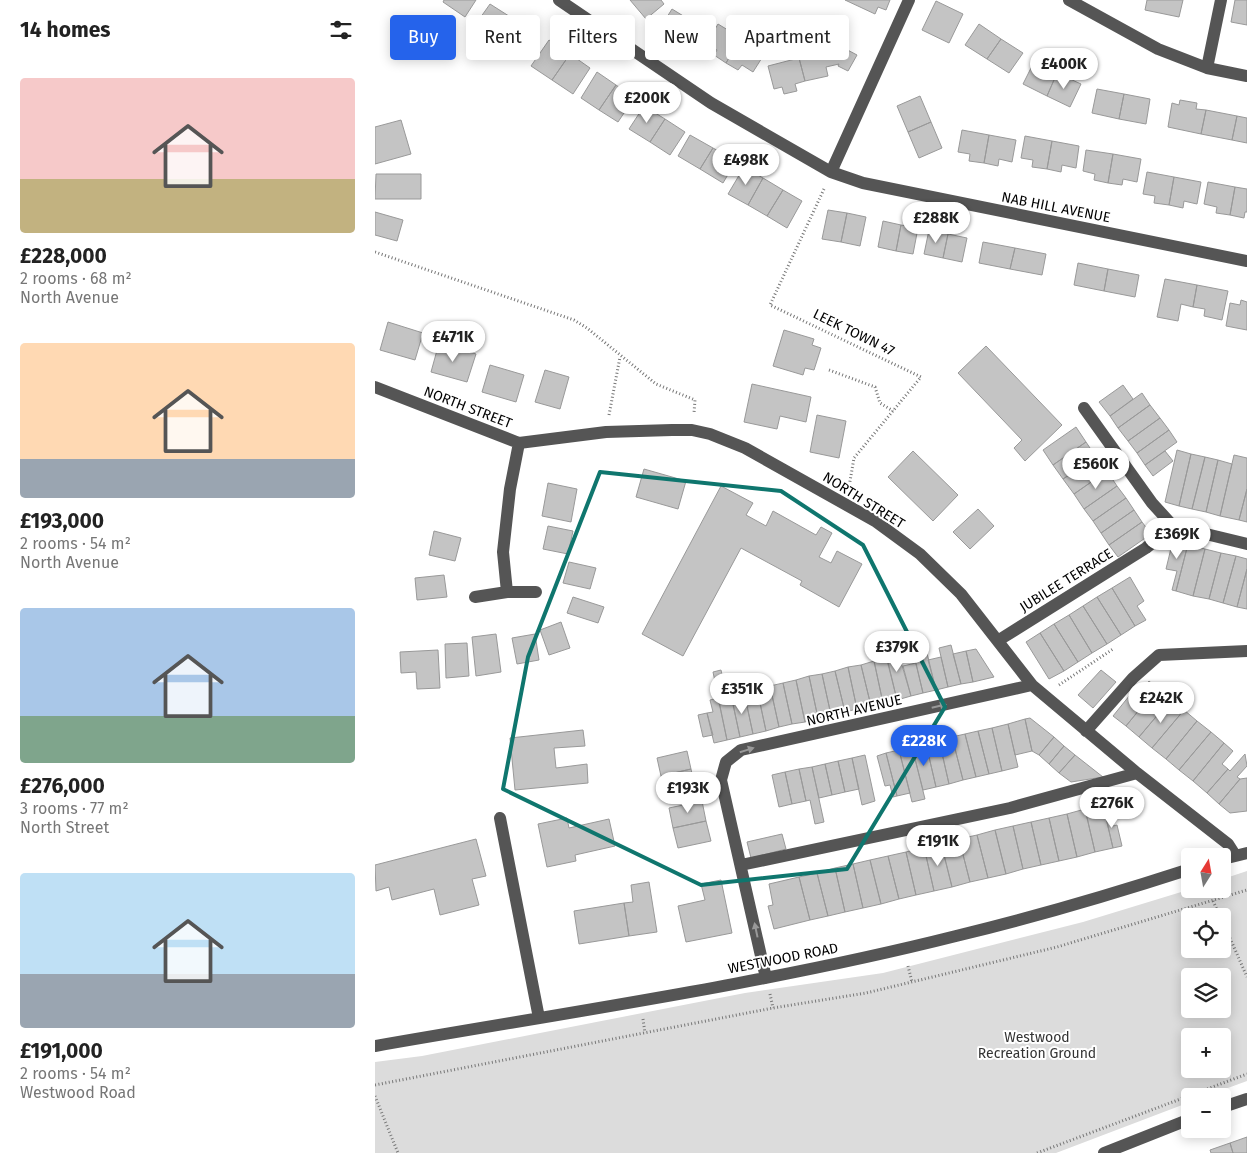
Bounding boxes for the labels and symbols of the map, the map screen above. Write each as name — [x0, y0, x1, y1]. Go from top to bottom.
pin: £400K — [1029, 48, 1099, 90]
pin: £200K — [612, 82, 682, 124]
pin: £498K — [711, 144, 781, 186]
street label: NAB HILL AVENUE — [1000, 189, 1112, 226]
pin: £288K — [901, 202, 971, 244]
street label: LEEK TOWN 47 — [810, 305, 897, 359]
pin: £471K — [418, 320, 488, 363]
street label: NORTH STREET — [421, 383, 515, 432]
pin: £560K — [1061, 448, 1131, 490]
street label: NORTH STREET — [820, 469, 908, 533]
pin: £369K — [1142, 518, 1212, 560]
street label: JUBILEE TERRACE — [1017, 545, 1116, 616]
pin: £379K — [862, 630, 932, 673]
pin: £351K — [707, 672, 777, 715]
pin: £242K — [1126, 682, 1196, 724]
street label: NORTH AVENUE — [805, 691, 903, 730]
one-way arrow — [932, 702, 947, 710]
pin: £228K — [889, 724, 959, 767]
one-way arrow — [740, 745, 755, 753]
pin: £193K — [653, 772, 723, 814]
pin: £276K — [1077, 786, 1147, 829]
pin: £191K — [903, 824, 973, 867]
north arrow — [1181, 848, 1231, 898]
one-way arrow — [752, 923, 760, 938]
street label: WESTWOOD ROAD — [726, 939, 840, 978]
park label: Westwood Recreation Ground — [978, 1029, 1096, 1062]

